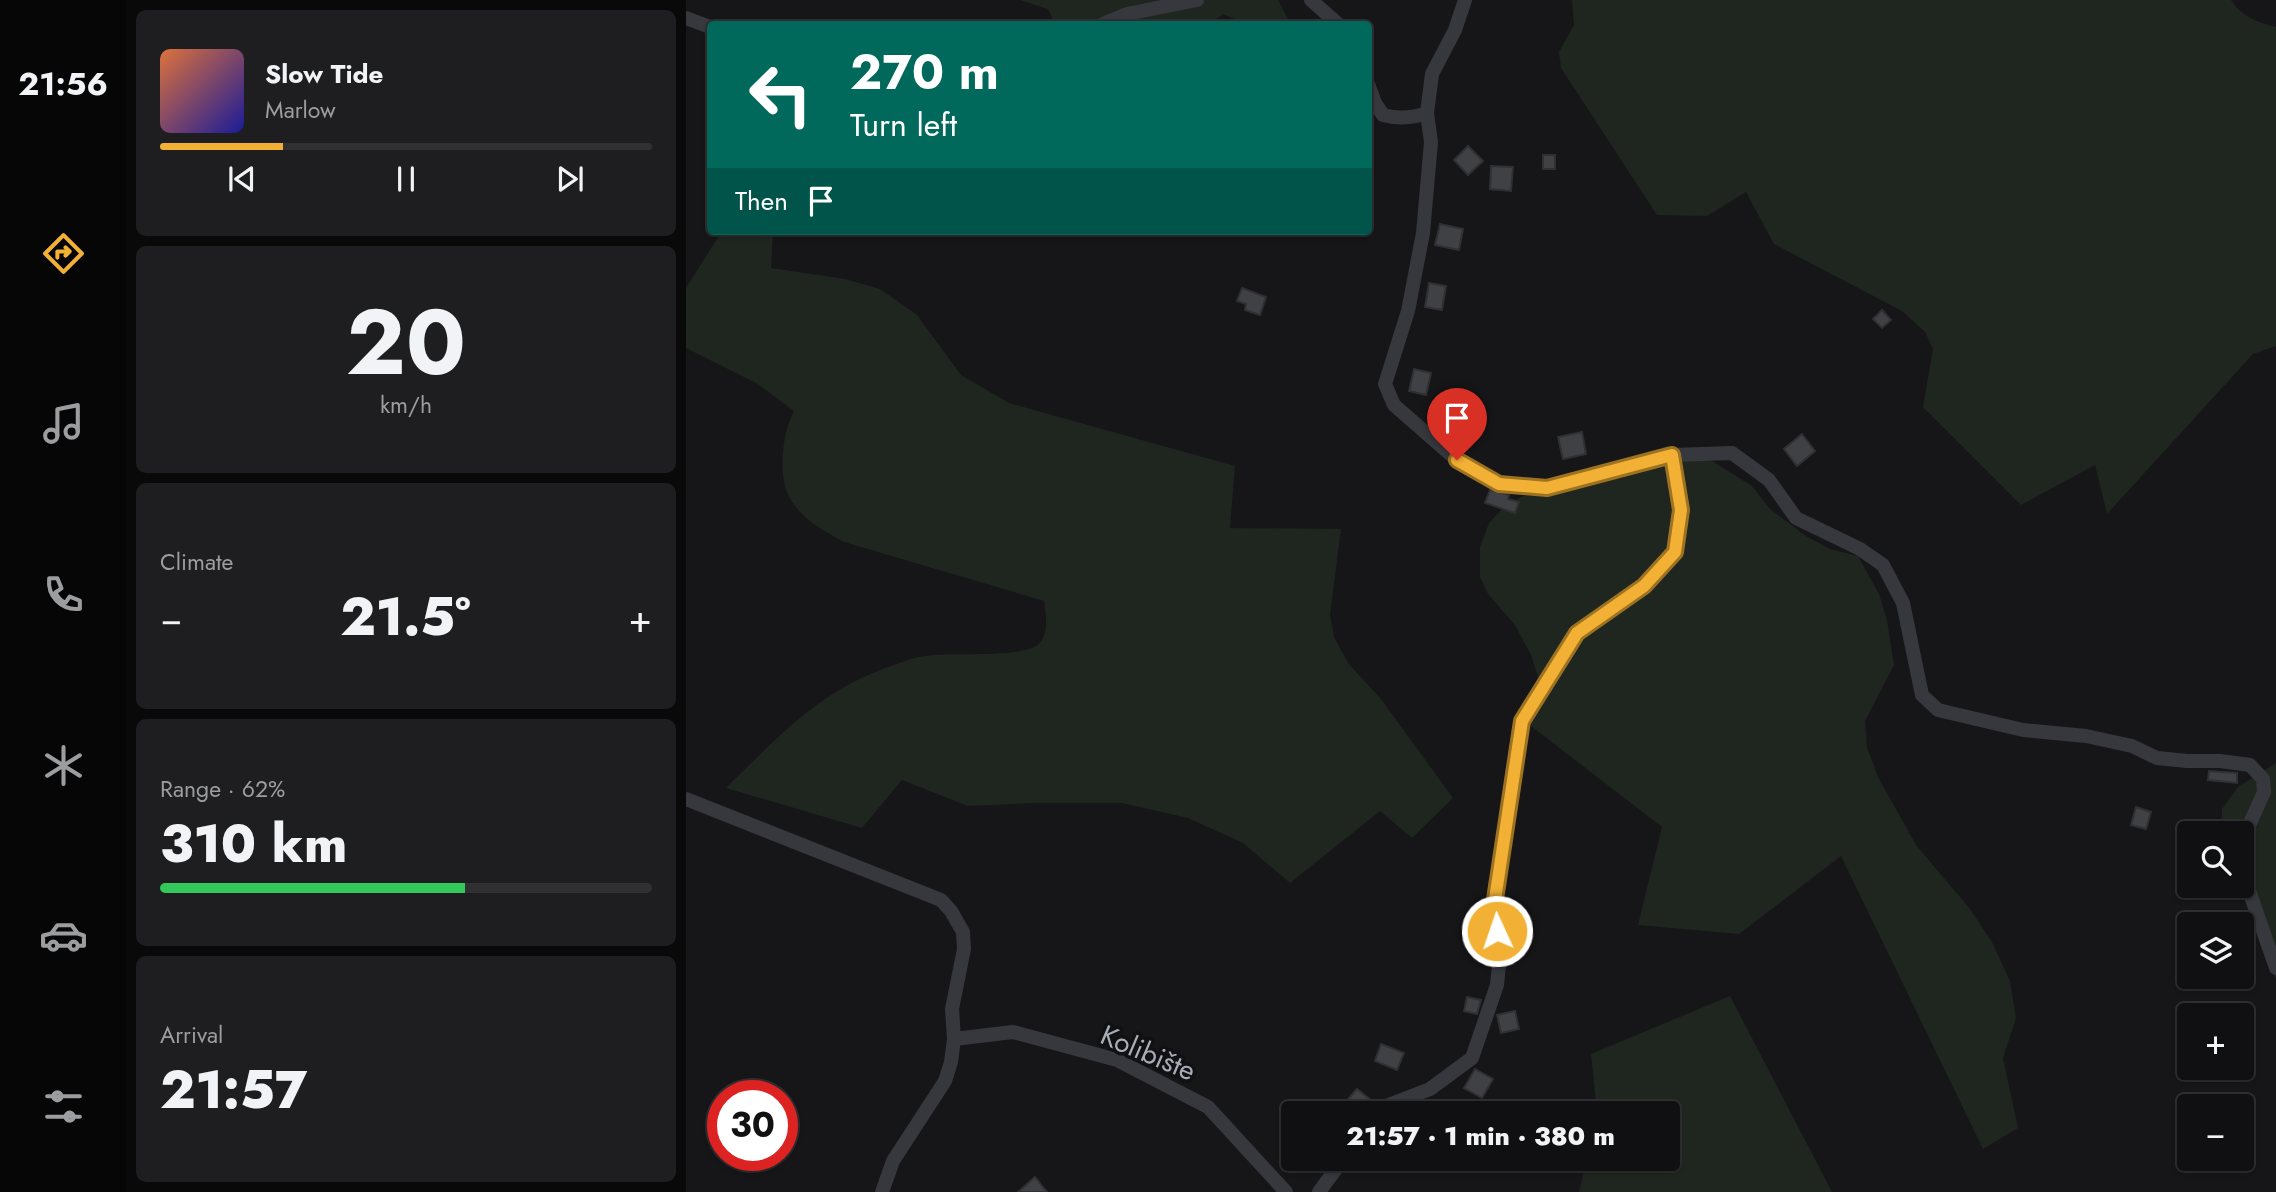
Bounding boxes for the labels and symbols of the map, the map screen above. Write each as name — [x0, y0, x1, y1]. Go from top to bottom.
pin — [1427, 388, 1487, 460]
position arrow — [1460, 894, 1534, 968]
street label: Kolibište — [1094, 1015, 1202, 1091]
speed limit sign: 30 — [707, 1080, 798, 1171]

